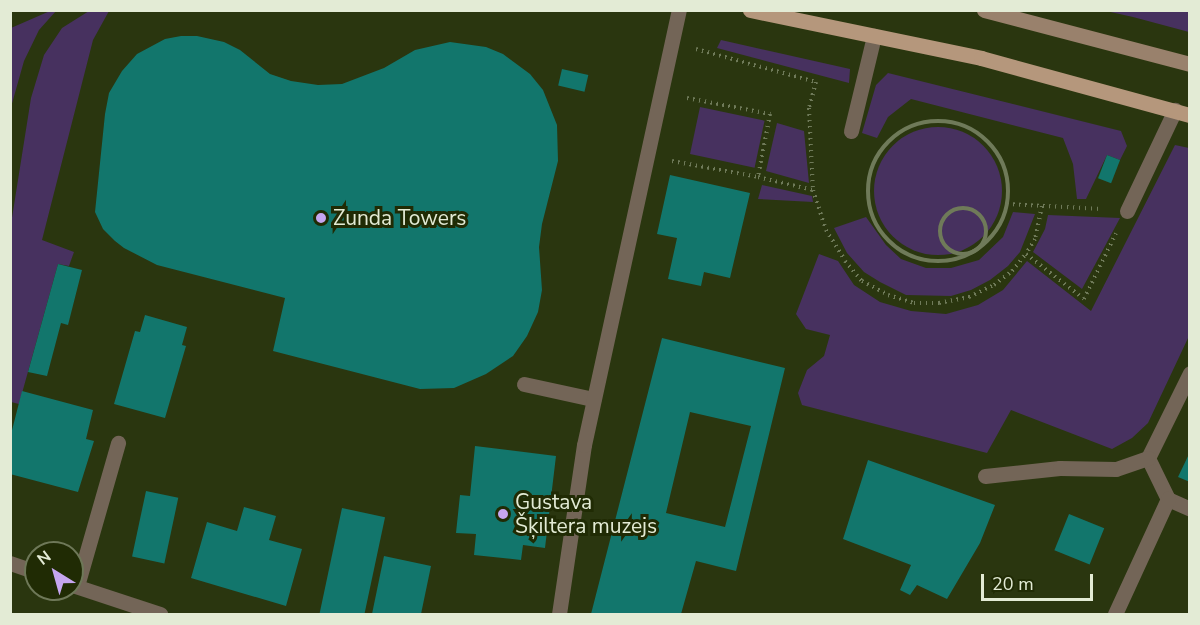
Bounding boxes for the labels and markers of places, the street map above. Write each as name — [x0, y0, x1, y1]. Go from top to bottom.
place label: Zunda Towers — [333, 205, 466, 231]
marker: Zunda Towers — [314, 211, 328, 225]
place label: Gustava Šķiltera muzejs — [515, 489, 657, 539]
marker: Gustava Šķiltera muzejs — [496, 507, 510, 521]

